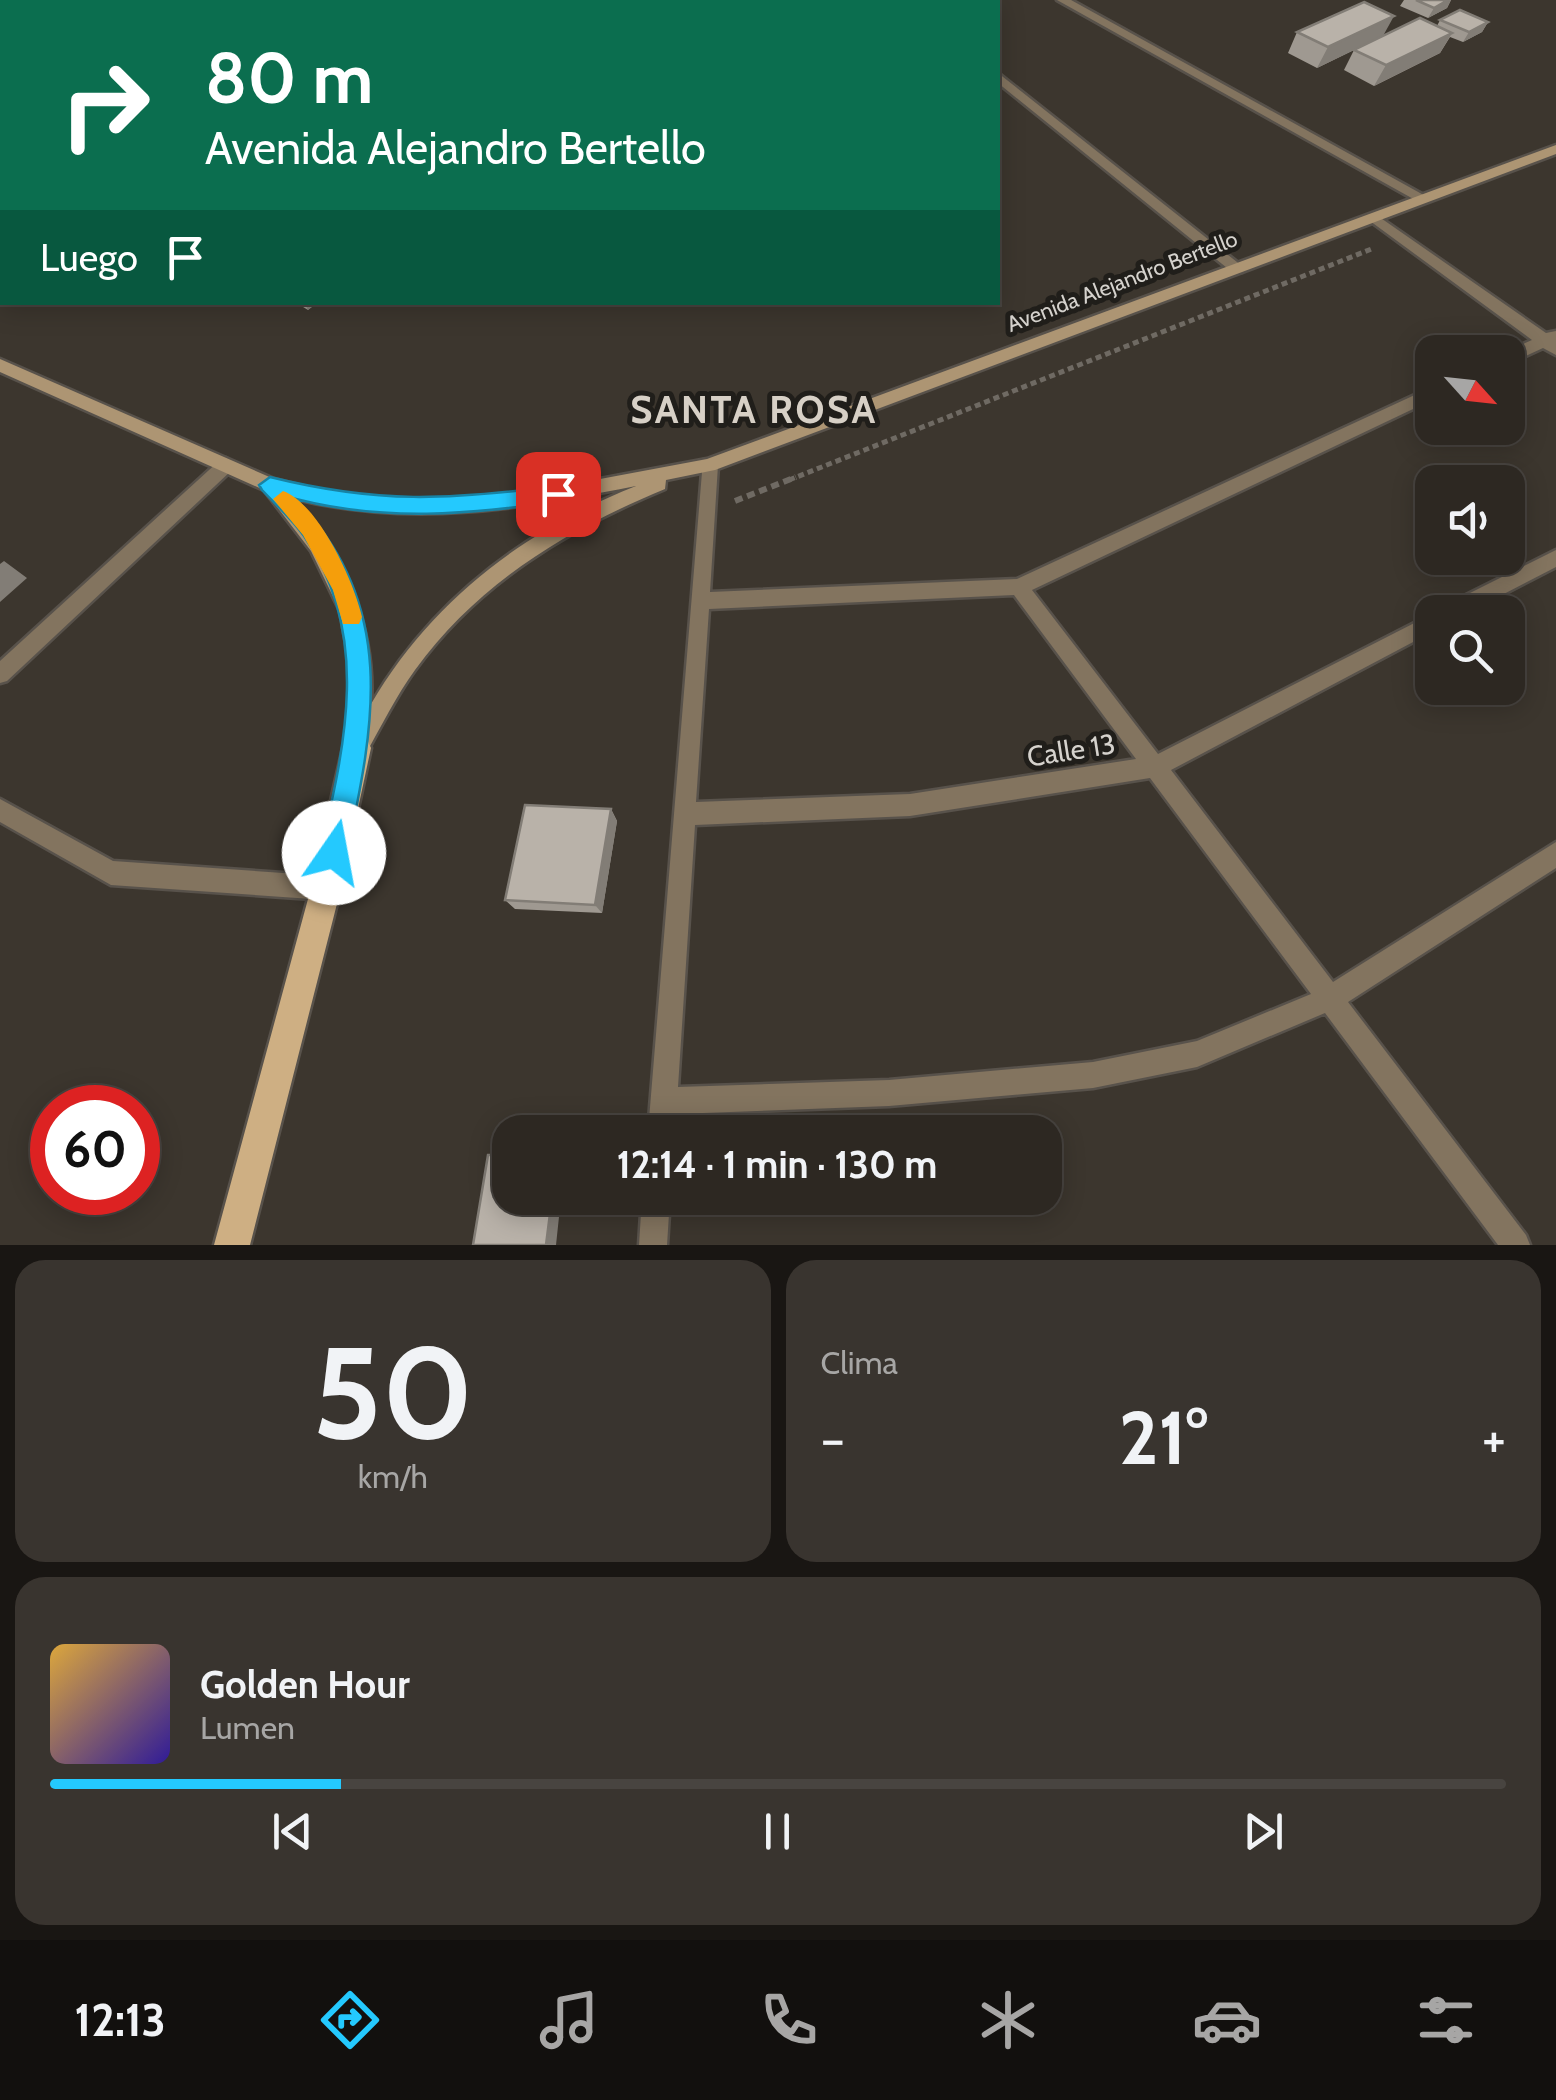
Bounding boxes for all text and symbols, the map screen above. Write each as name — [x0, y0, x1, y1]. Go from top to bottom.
text: 80 m — [205, 35, 373, 121]
icon: right — [40, 40, 170, 170]
text: Avenida Alejandro Bertello — [205, 121, 706, 175]
street label: Avenida Alejandro Bertello — [1003, 225, 1241, 338]
icon: arrive — [158, 230, 213, 285]
text: Luego — [40, 234, 138, 281]
north arrow — [1415, 335, 1525, 445]
map controls — [1415, 335, 1525, 705]
district label: SANTA ROSA — [630, 386, 878, 433]
pin — [516, 452, 601, 537]
button: sound — [1415, 465, 1525, 575]
icon: arrive — [531, 467, 586, 522]
button: search — [1415, 595, 1525, 705]
street label: Calle 13 — [1025, 726, 1117, 774]
position arrow — [282, 801, 386, 905]
speed limit sign: 60 — [30, 1085, 160, 1215]
text: 12:14 · 1 min · 130 m — [617, 1141, 937, 1188]
text: 50 — [312, 1313, 474, 1471]
text: Clima — [821, 1343, 898, 1382]
text: 21° — [1119, 1392, 1208, 1483]
text: − — [821, 1405, 845, 1472]
text: + — [1482, 1405, 1506, 1472]
text: km/h — [358, 1457, 428, 1496]
text: Golden Hour — [200, 1661, 410, 1708]
text: Lumen — [200, 1708, 295, 1747]
icon: previous — [265, 1804, 320, 1859]
icon: pause — [750, 1804, 805, 1859]
icon: next — [1236, 1804, 1291, 1859]
icon: directions — [315, 1985, 385, 2055]
icon: music — [534, 1985, 604, 2055]
icon: phone — [754, 1985, 824, 2055]
icon: climate — [973, 1985, 1043, 2055]
icon: car — [1192, 1985, 1262, 2055]
icon: filters — [1411, 1985, 1481, 2055]
text: 12:13 — [75, 1993, 166, 2047]

